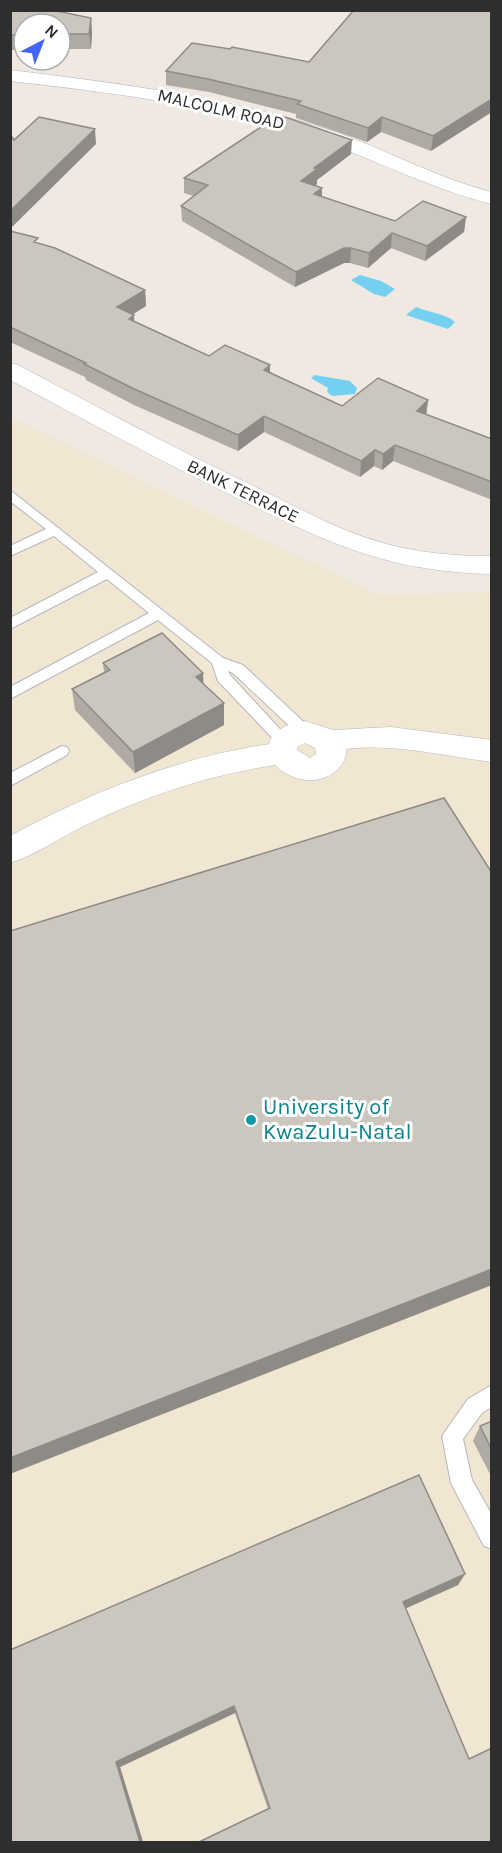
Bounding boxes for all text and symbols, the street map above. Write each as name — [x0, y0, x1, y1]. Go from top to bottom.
north arrow — [12, 12, 72, 72]
text: N — [41, 20, 62, 42]
street label: MALCOLM ROAD — [155, 84, 287, 134]
street label: BANK TERRACE — [183, 454, 303, 528]
place label: University of KwaZulu-Natal — [263, 1094, 412, 1145]
marker: University of KwaZulu-Natal — [244, 1113, 258, 1127]

